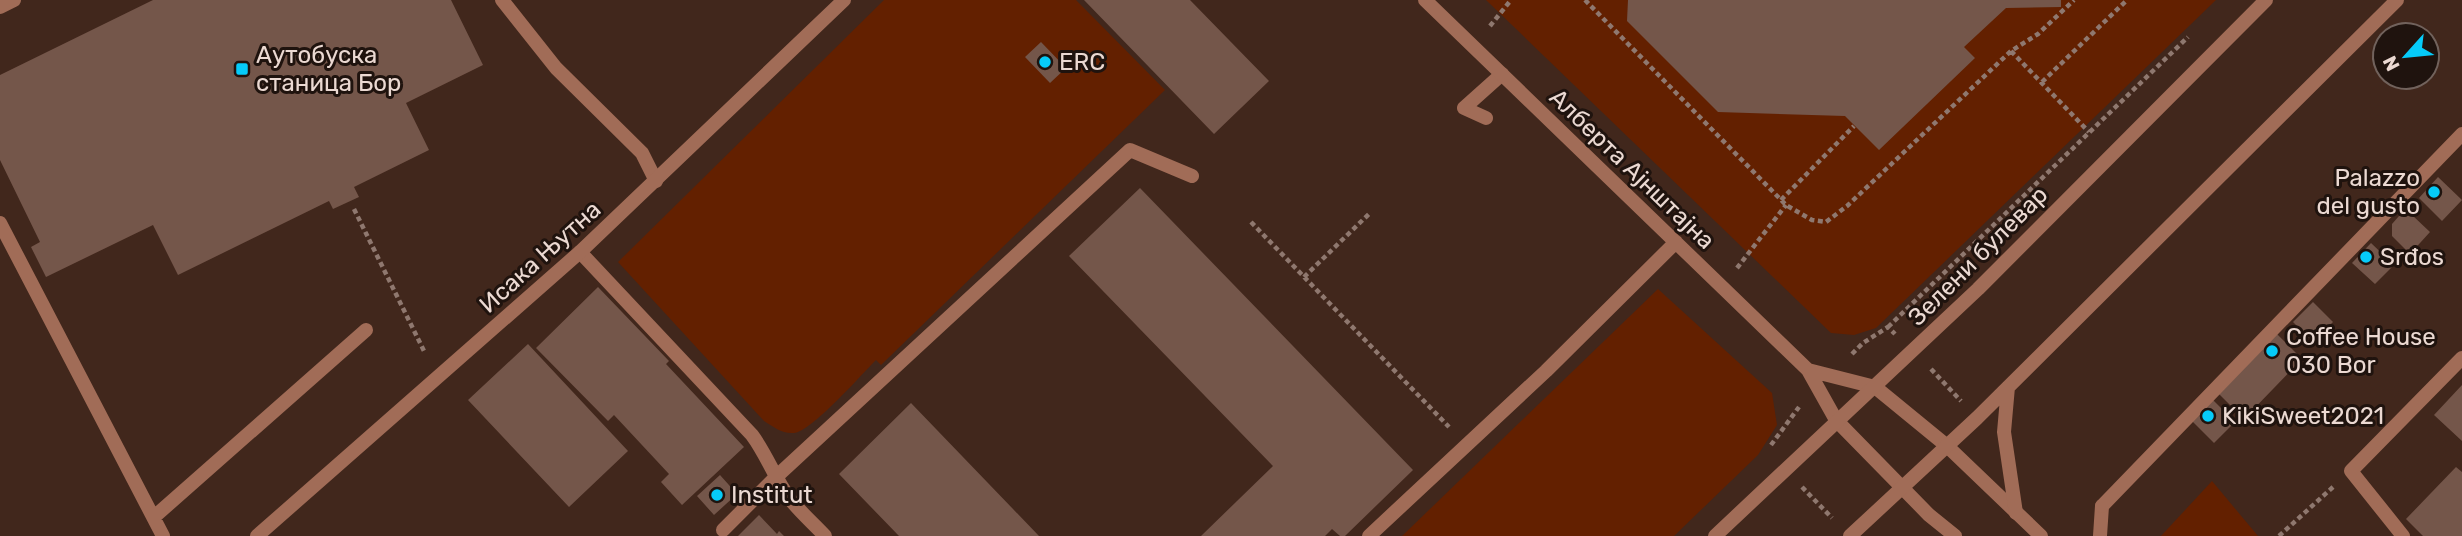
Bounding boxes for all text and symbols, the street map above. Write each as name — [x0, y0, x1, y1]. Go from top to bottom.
north arrow — [2371, 21, 2441, 91]
place label: Аутобуска станица Бор — [256, 41, 401, 97]
place label: ERC — [1059, 48, 1105, 76]
text: N — [2378, 52, 2405, 75]
marker: ERC — [1037, 54, 1053, 70]
marker: Аутобуска станица Бор — [234, 61, 250, 77]
street label: Алберта Ајнштајна — [1544, 83, 1720, 255]
place label: Palazzo del gusto — [2316, 164, 2420, 220]
street label: Зелени булевар — [1903, 181, 2053, 331]
marker: Palazzo del gusto — [2426, 184, 2442, 200]
street label: Исака Њутна — [474, 195, 606, 319]
place label: Srđos — [2380, 243, 2444, 271]
marker: Srđos — [2358, 249, 2374, 265]
place label: Coffee House 030 Bor — [2286, 323, 2436, 379]
marker: Coffee House 030 Bor — [2264, 343, 2280, 359]
place label: KikiSweet2021 — [2222, 402, 2384, 430]
marker: KikiSweet2021 — [2200, 408, 2216, 424]
place label: Institut — [731, 481, 813, 509]
marker: Institut — [709, 487, 725, 503]

